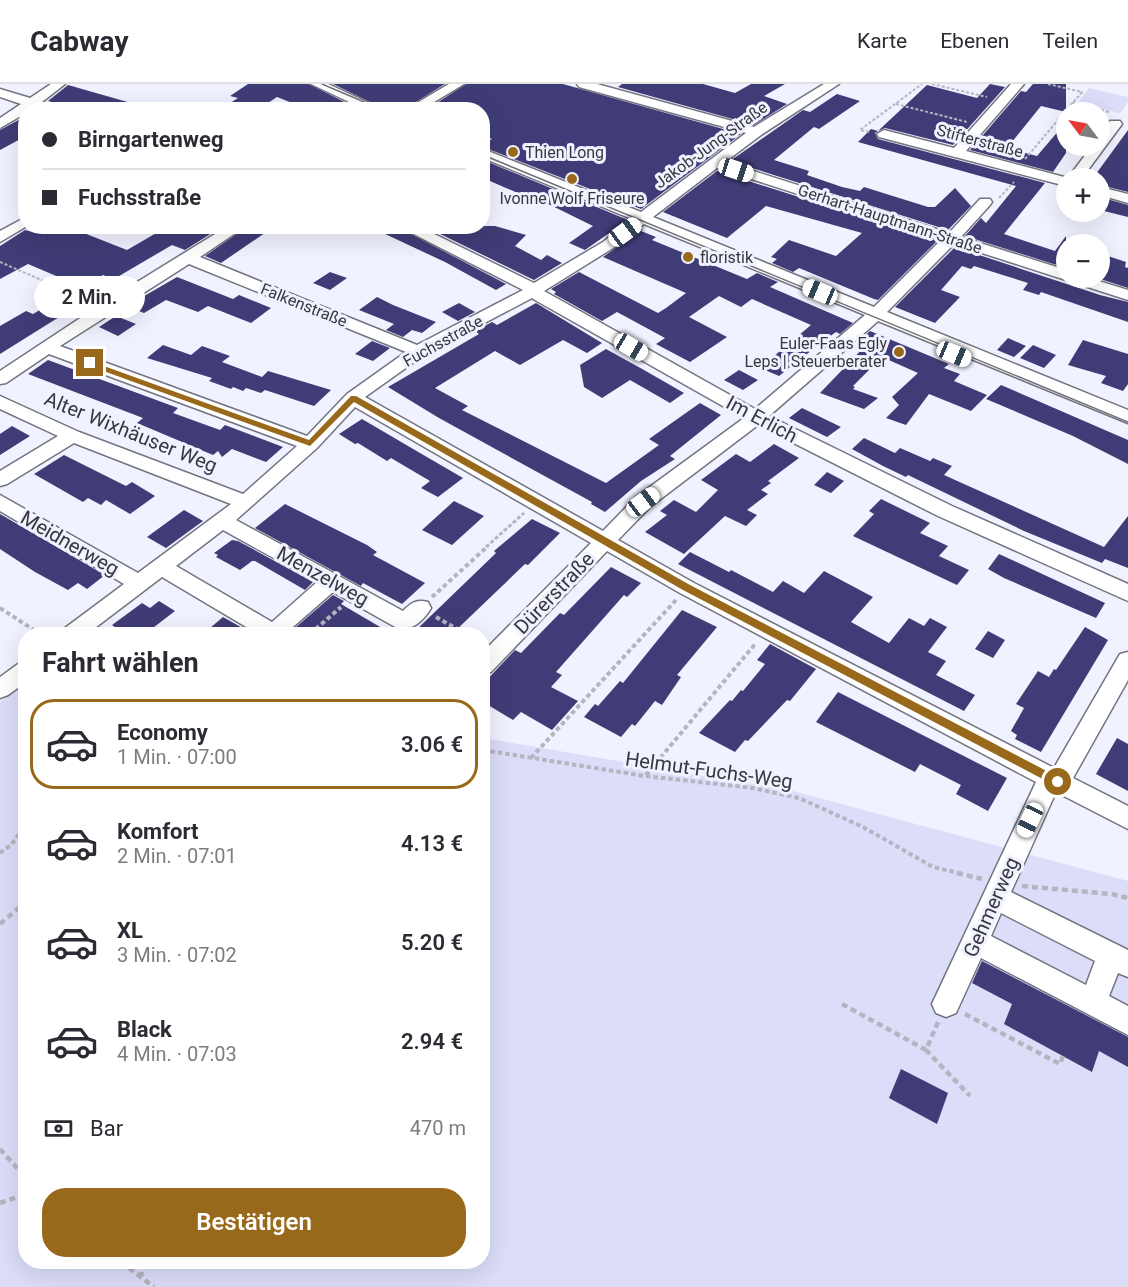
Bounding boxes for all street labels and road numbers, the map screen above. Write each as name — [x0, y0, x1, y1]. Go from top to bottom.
street label: Jakob-Jung-Straße — [651, 98, 771, 192]
street label: Stifterstraße — [935, 120, 1025, 162]
street label: Gerhart-Hauptmann-Straße — [796, 180, 984, 258]
street label: Falkenstraße — [258, 279, 350, 331]
street label: Fuchsstraße — [400, 311, 486, 371]
street label: Alter Wixhäuser Weg — [41, 386, 221, 478]
street label: Im Erlich — [722, 390, 802, 448]
street label: Meidnerweg — [17, 505, 123, 581]
street label: Menzelweg — [273, 541, 373, 611]
street label: Dürerstraße — [509, 547, 599, 639]
street label: Helmut-Fuchs-Weg — [624, 746, 794, 794]
street label: Gehmerweg — [958, 853, 1024, 961]

